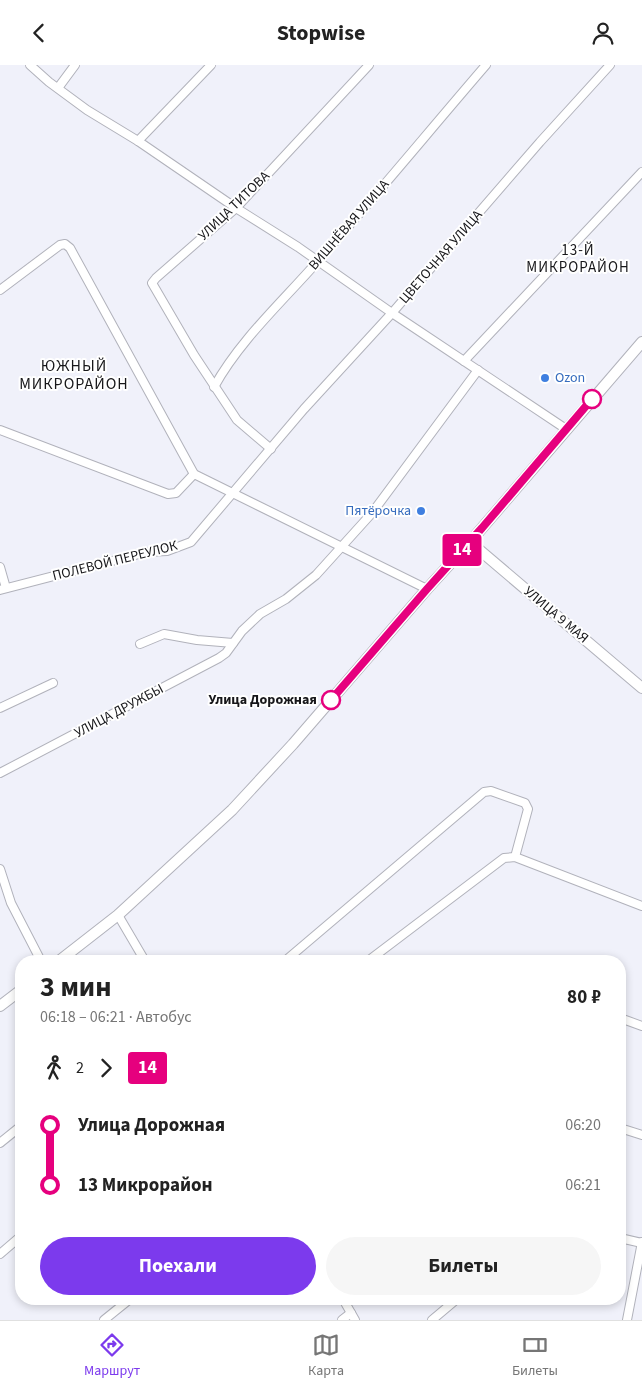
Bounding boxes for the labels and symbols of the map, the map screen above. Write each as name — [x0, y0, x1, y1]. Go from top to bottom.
street label: УЛИЦА ТИТОВА — [194, 166, 275, 245]
street label: ВИШНЁВАЯ УЛИЦА — [304, 175, 394, 275]
street label: ЦВЕТОЧНАЯ УЛИЦА — [395, 206, 487, 308]
district label: 13-Й МИКРОРАЙОН — [526, 240, 630, 278]
district label: ЮЖНЫЙ МИКРОРАЙОН — [19, 355, 129, 395]
place label: Ozon — [555, 368, 585, 388]
marker: Ozon — [539, 372, 551, 384]
unlabelled marker — [582, 389, 602, 409]
place label: Пятёрочка — [345, 501, 411, 521]
marker: Пятёрочка — [415, 505, 427, 517]
line badge: 14 — [440, 534, 484, 566]
street label: ПОЛЕВОЙ ПЕРЕУЛОК — [50, 536, 180, 586]
street label: УЛИЦА 9 МАЯ — [519, 582, 593, 648]
street label: УЛИЦА ДРУЖБЫ — [71, 679, 167, 743]
place label: Улица Дорожная — [209, 690, 317, 710]
marker: Улица Дорожная — [321, 690, 341, 710]

